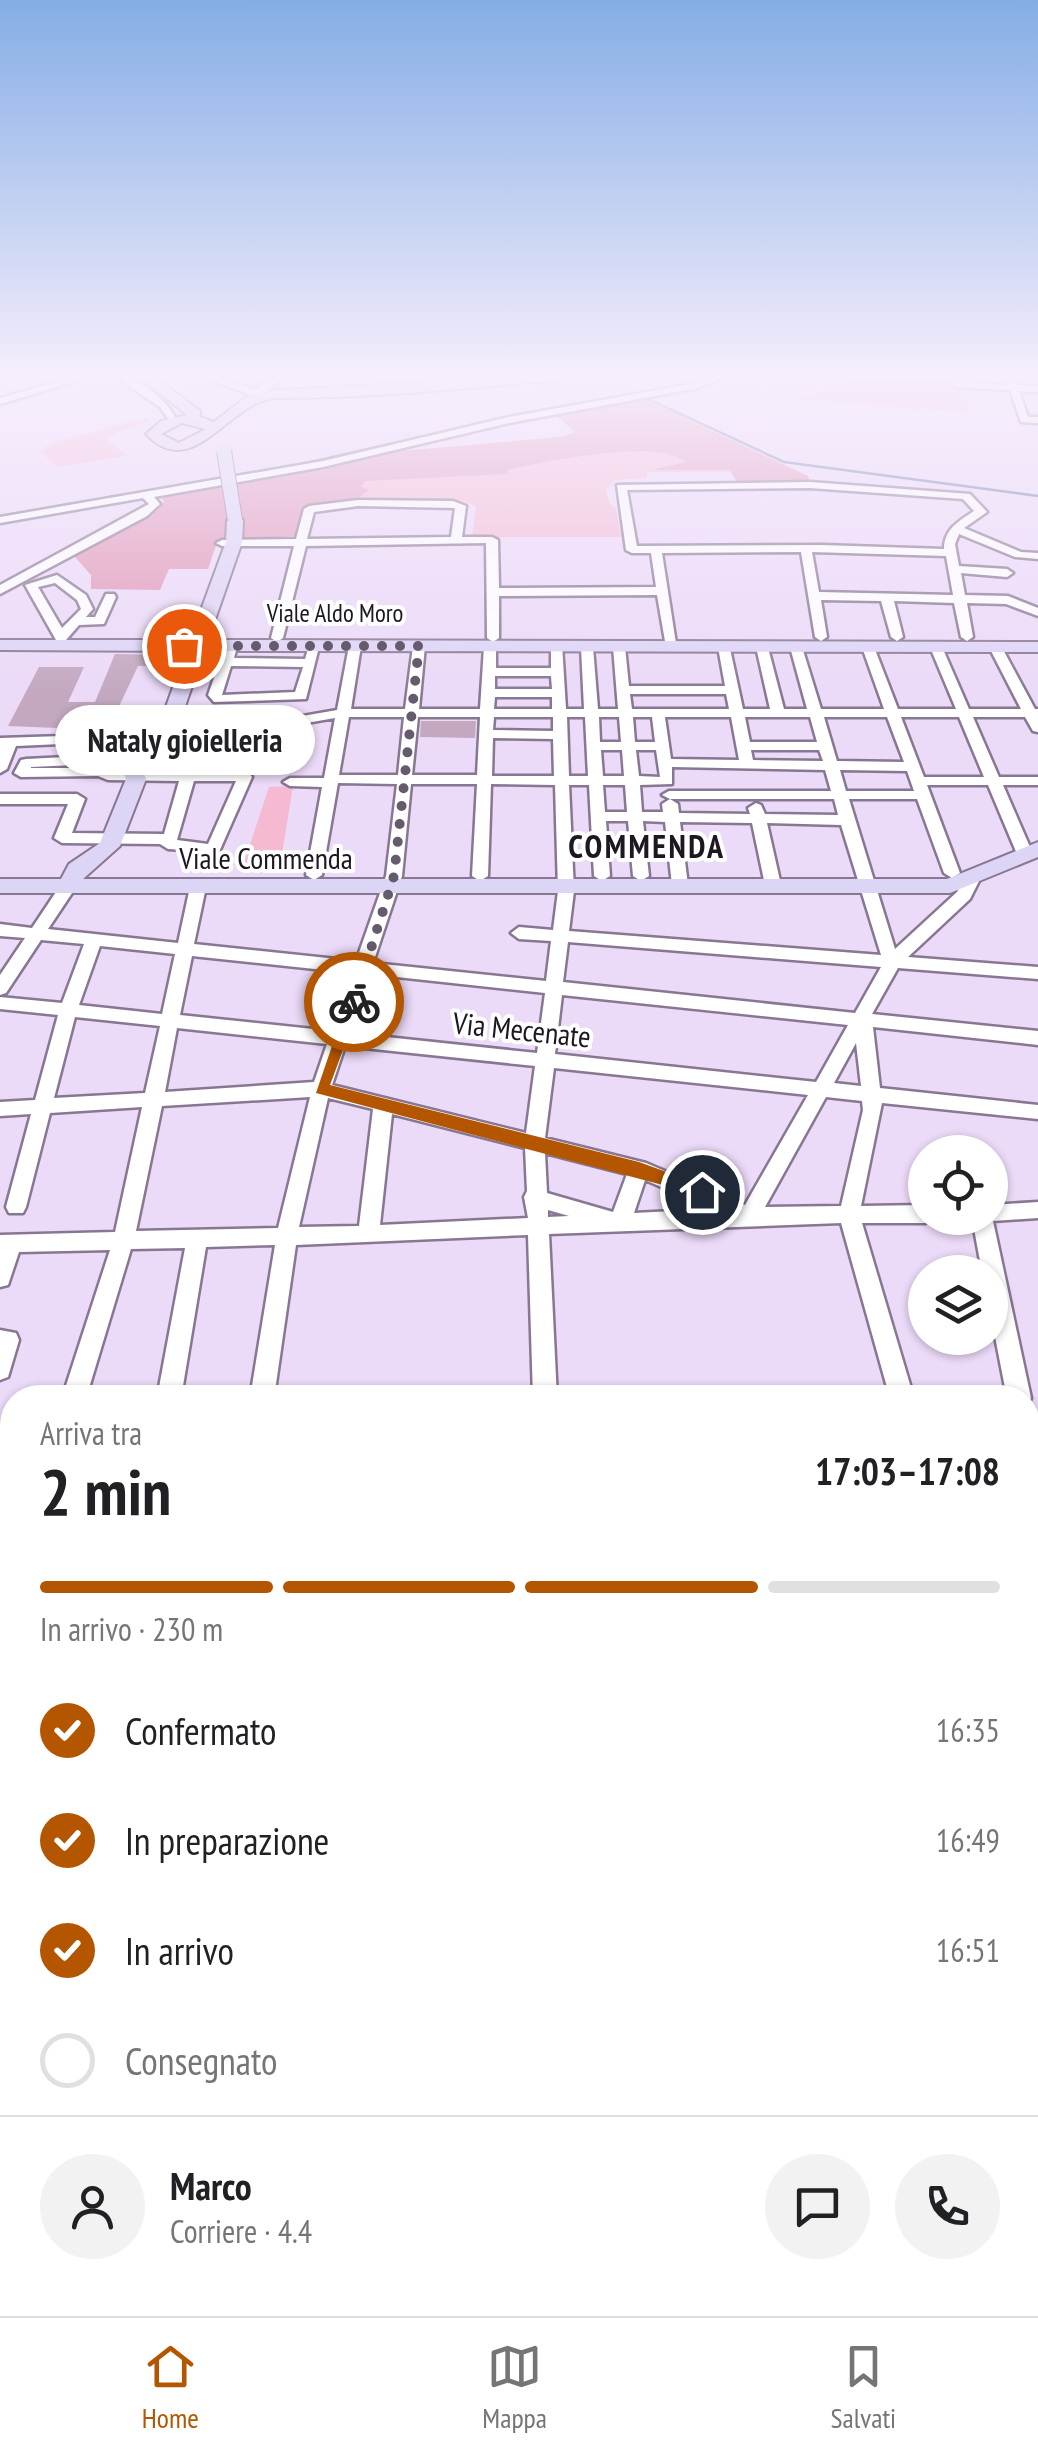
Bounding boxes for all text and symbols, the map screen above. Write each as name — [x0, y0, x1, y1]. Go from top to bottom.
street label: Viale Aldo Moro — [266, 597, 403, 629]
pin — [142, 604, 227, 689]
icon: bag — [157, 619, 212, 674]
callout: Nataly gioielleria — [54, 706, 314, 776]
text: Nataly gioielleria — [88, 719, 282, 761]
district label: COMMENDA — [568, 825, 726, 867]
street label: Viale Commenda — [178, 838, 353, 877]
courier — [304, 952, 404, 1052]
icon: bike — [327, 975, 382, 1030]
street label: Via Mecenate — [450, 1002, 593, 1056]
map controls — [908, 1135, 1008, 1355]
button: locate — [908, 1135, 1008, 1235]
pin — [660, 1150, 745, 1235]
icon: home — [675, 1165, 730, 1220]
button: layers — [908, 1255, 1008, 1355]
text: Arriva tra — [40, 1412, 142, 1454]
text: 17:03–17:08 — [815, 1446, 1000, 1495]
text: 2 min — [40, 1449, 171, 1533]
text: In arrivo · 230 m — [40, 1608, 223, 1650]
icon: check — [40, 1703, 95, 1758]
text: Confermato — [125, 1706, 277, 1755]
text: 16:35 — [936, 1709, 1000, 1751]
icon: check — [40, 1813, 95, 1868]
text: In preparazione — [125, 1816, 329, 1865]
text: 16:49 — [936, 1819, 1000, 1861]
icon: check — [40, 1923, 95, 1978]
text: In arrivo — [125, 1926, 234, 1975]
text: 16:51 — [936, 1929, 1000, 1971]
text: Consegnato — [125, 2036, 278, 2085]
button: person — [40, 2154, 145, 2259]
button: chat — [765, 2154, 870, 2259]
button: phone — [895, 2154, 1000, 2259]
text: Marco — [170, 2161, 252, 2210]
text: Corriere · 4.4 — [170, 2210, 312, 2252]
tab: Home — [142, 2339, 199, 2436]
tab: Mappa — [482, 2339, 547, 2436]
tab: Salvati — [831, 2339, 896, 2436]

